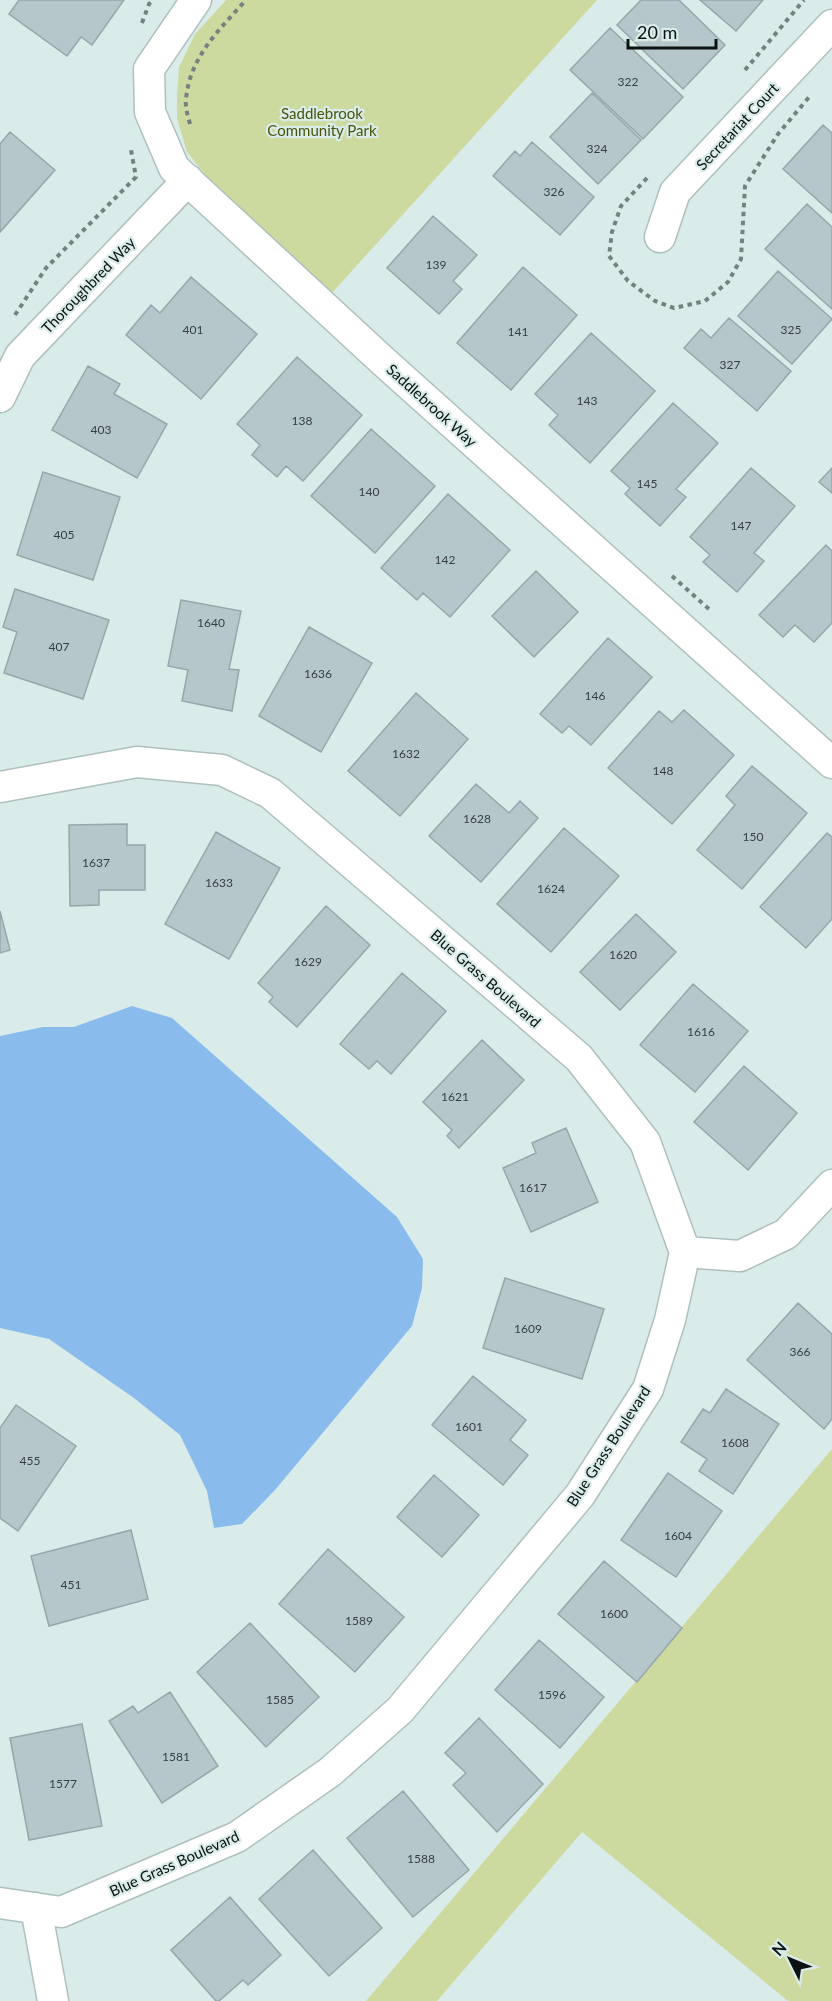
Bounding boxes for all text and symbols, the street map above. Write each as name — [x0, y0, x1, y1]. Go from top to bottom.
scale bar — [628, 12, 716, 50]
text: 20 m — [637, 21, 677, 43]
house number: 322 — [618, 74, 638, 89]
street label: Secretariat Court — [692, 78, 782, 173]
park label: Saddlebrook Community Park — [267, 104, 377, 139]
house number: 324 — [587, 141, 607, 156]
house number: 326 — [544, 184, 564, 199]
street label: Thoroughbred Way — [37, 233, 139, 337]
house number: 139 — [426, 257, 446, 272]
house number: 401 — [183, 322, 203, 337]
house number: 325 — [781, 322, 801, 337]
house number: 141 — [508, 324, 528, 339]
house number: 327 — [720, 357, 740, 372]
street label: Saddlebrook Way — [383, 360, 481, 450]
house number: 143 — [577, 393, 597, 408]
house number: 138 — [292, 413, 312, 428]
house number: 403 — [91, 422, 111, 437]
house number: 145 — [637, 476, 657, 491]
house number: 140 — [359, 484, 379, 499]
house number: 147 — [731, 518, 751, 533]
house number: 405 — [54, 527, 74, 542]
house number: 142 — [435, 552, 455, 567]
house number: 1640 — [197, 615, 225, 630]
house number: 407 — [49, 639, 69, 654]
house number: 1636 — [304, 666, 332, 681]
house number: 146 — [585, 688, 605, 703]
house number: 1632 — [392, 746, 420, 761]
house number: 148 — [653, 763, 673, 778]
house number: 1628 — [463, 811, 491, 826]
house number: 150 — [743, 829, 763, 844]
house number: 1637 — [82, 855, 110, 870]
house number: 1633 — [205, 875, 233, 890]
house number: 1624 — [537, 881, 565, 896]
street label: Blue Grass Boulevard — [427, 925, 545, 1031]
house number: 1620 — [609, 947, 637, 962]
house number: 1629 — [294, 954, 322, 969]
house number: 1616 — [687, 1024, 715, 1039]
house number: 1621 — [441, 1089, 469, 1104]
house number: 1617 — [519, 1180, 547, 1195]
house number: 1609 — [514, 1321, 542, 1336]
house number: 366 — [790, 1344, 810, 1359]
street label: Blue Grass Boulevard — [562, 1382, 654, 1510]
house number: 1601 — [455, 1419, 483, 1434]
house number: 1608 — [721, 1435, 749, 1450]
house number: 455 — [20, 1453, 40, 1468]
house number: 1604 — [664, 1528, 692, 1543]
house number: 451 — [61, 1577, 81, 1592]
house number: 1600 — [600, 1606, 628, 1621]
house number: 1589 — [345, 1613, 373, 1628]
house number: 1596 — [538, 1687, 566, 1702]
house number: 1585 — [266, 1692, 294, 1707]
house number: 1581 — [162, 1749, 190, 1764]
house number: 1577 — [49, 1776, 77, 1791]
street label: Blue Grass Boulevard — [106, 1826, 242, 1900]
house number: 1588 — [407, 1851, 435, 1866]
north arrow — [760, 1929, 820, 1989]
text: N — [768, 1937, 790, 1959]

